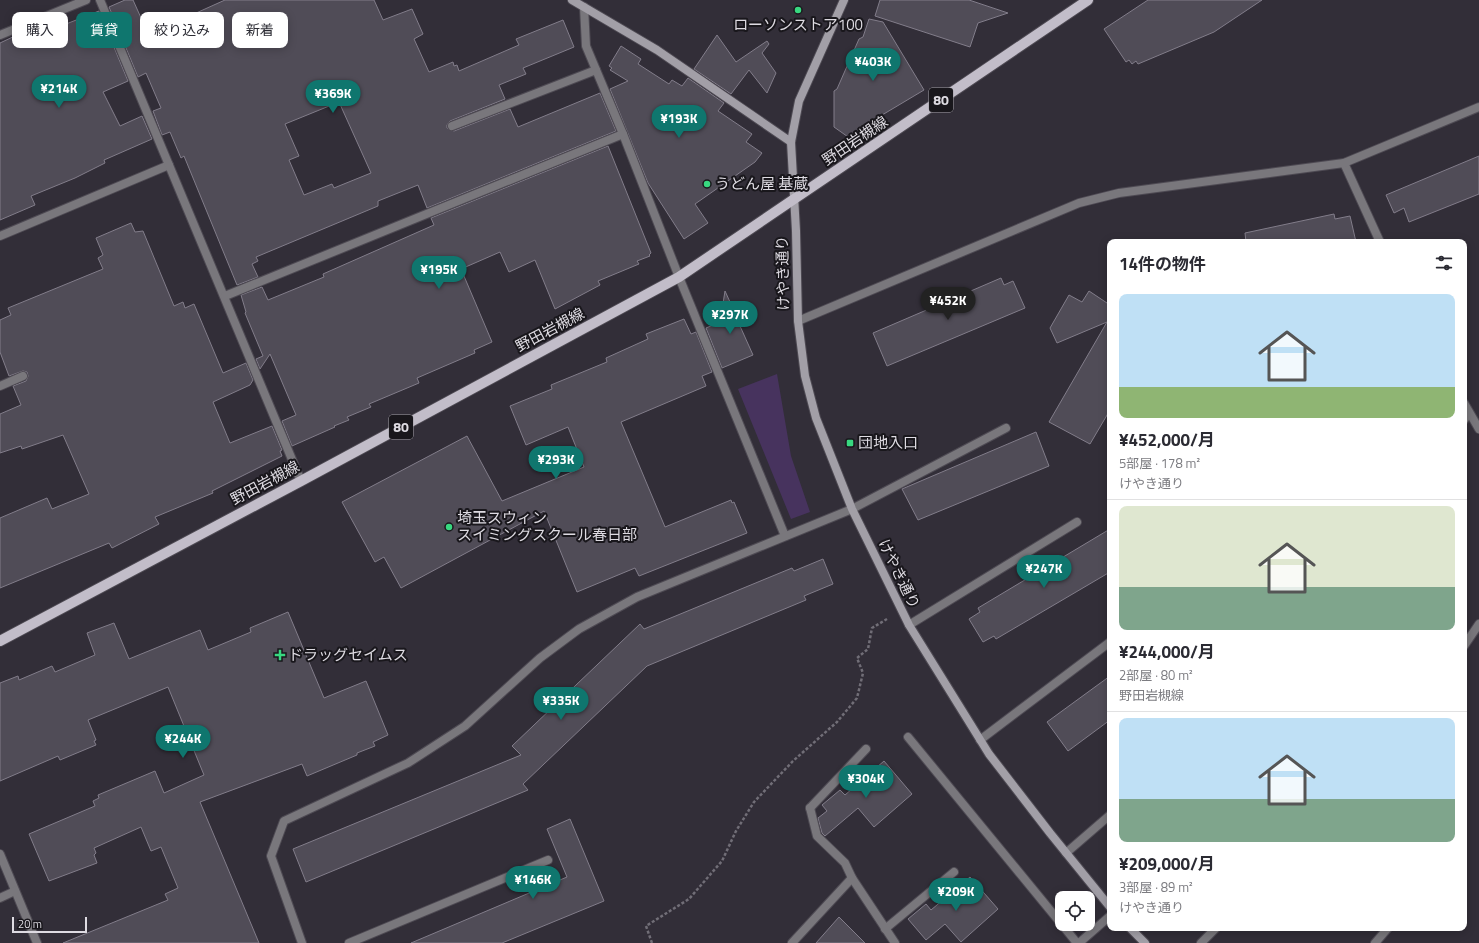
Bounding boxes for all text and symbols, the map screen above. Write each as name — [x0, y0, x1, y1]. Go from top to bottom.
marker: ローソンストア100 — [793, 5, 803, 15]
chip: 購入 — [12, 12, 68, 48]
chip: 賃貸 — [76, 12, 132, 48]
chip: 絞り込み — [140, 12, 224, 48]
chip: 新着 — [232, 12, 288, 48]
place label: ローソンストア100 — [733, 13, 863, 36]
pin: ¥403K — [845, 48, 901, 82]
text: ¥403K — [855, 51, 891, 71]
pin: ¥214K — [31, 75, 87, 109]
text: ¥214K — [41, 78, 77, 98]
pin: ¥369K — [305, 80, 361, 114]
text: ¥369K — [315, 83, 351, 103]
road number: 80 — [929, 88, 953, 112]
pin: ¥193K — [651, 105, 707, 139]
text: ¥193K — [661, 108, 697, 128]
street label: 野田岩槻線 — [817, 110, 892, 171]
place label: うどん屋 基蔵 — [715, 172, 808, 195]
marker: うどん屋 基蔵 — [702, 179, 712, 189]
street label: けやき通り — [770, 235, 795, 311]
text: 14件の物件 — [1119, 251, 1206, 277]
icon: filters — [1433, 252, 1455, 274]
pin: ¥195K — [411, 256, 467, 290]
text: ¥195K — [421, 259, 457, 279]
pin: ¥452K — [920, 287, 976, 321]
text: ¥452K — [930, 290, 966, 310]
pin: ¥297K — [702, 301, 758, 335]
street label: 野田岩槻線 — [511, 302, 588, 357]
text: ¥297K — [712, 304, 748, 324]
icon: home — [1251, 320, 1323, 392]
road number: 80 — [389, 415, 413, 439]
text: ¥452,000/月 — [1119, 427, 1215, 453]
place label: 団地入口 — [858, 431, 918, 454]
marker: 団地入口 — [845, 438, 855, 448]
pin: ¥293K — [528, 446, 584, 480]
text: ¥293K — [538, 449, 574, 469]
text: 5部屋 · 178 m² — [1119, 453, 1200, 473]
street label: 野田岩槻線 — [226, 455, 303, 510]
text: けやき通り — [1119, 473, 1184, 493]
place label: 埼玉スウィン スイミングスクール春日部 — [457, 506, 637, 546]
marker: 埼玉スウィン スイミングスクール春日部 — [444, 522, 454, 532]
icon: home — [1251, 532, 1323, 604]
street label: けやき通り — [873, 535, 926, 613]
pin: ¥247K — [1016, 555, 1072, 589]
text: ¥247K — [1026, 558, 1062, 578]
text: ¥244,000/月 — [1119, 639, 1215, 665]
place label: ドラッグセイムス — [288, 643, 408, 666]
marker: ドラッグセイムス — [275, 650, 285, 660]
text: 2部屋 · 80 m² — [1119, 665, 1193, 685]
text: 野田岩槻線 — [1119, 685, 1184, 705]
pin: ¥335K — [533, 687, 589, 721]
text: ¥335K — [543, 690, 579, 710]
pin: ¥244K — [155, 725, 211, 759]
text: ¥244K — [165, 728, 201, 748]
icon: home — [1251, 744, 1323, 816]
pin: ¥304K — [838, 765, 894, 799]
text: ¥304K — [848, 768, 884, 788]
text: ¥209,000/月 — [1119, 851, 1215, 877]
pin: ¥146K — [505, 866, 561, 900]
text: ¥146K — [515, 869, 551, 889]
text: 3部屋 · 89 m² — [1119, 877, 1193, 897]
pin: ¥209K — [928, 878, 984, 912]
text: ¥209K — [938, 881, 974, 901]
map controls — [1055, 891, 1095, 931]
button: locate — [1055, 891, 1095, 931]
text: けやき通り — [1119, 897, 1184, 917]
scale bar — [12, 915, 87, 934]
text: 20 m — [18, 916, 42, 932]

